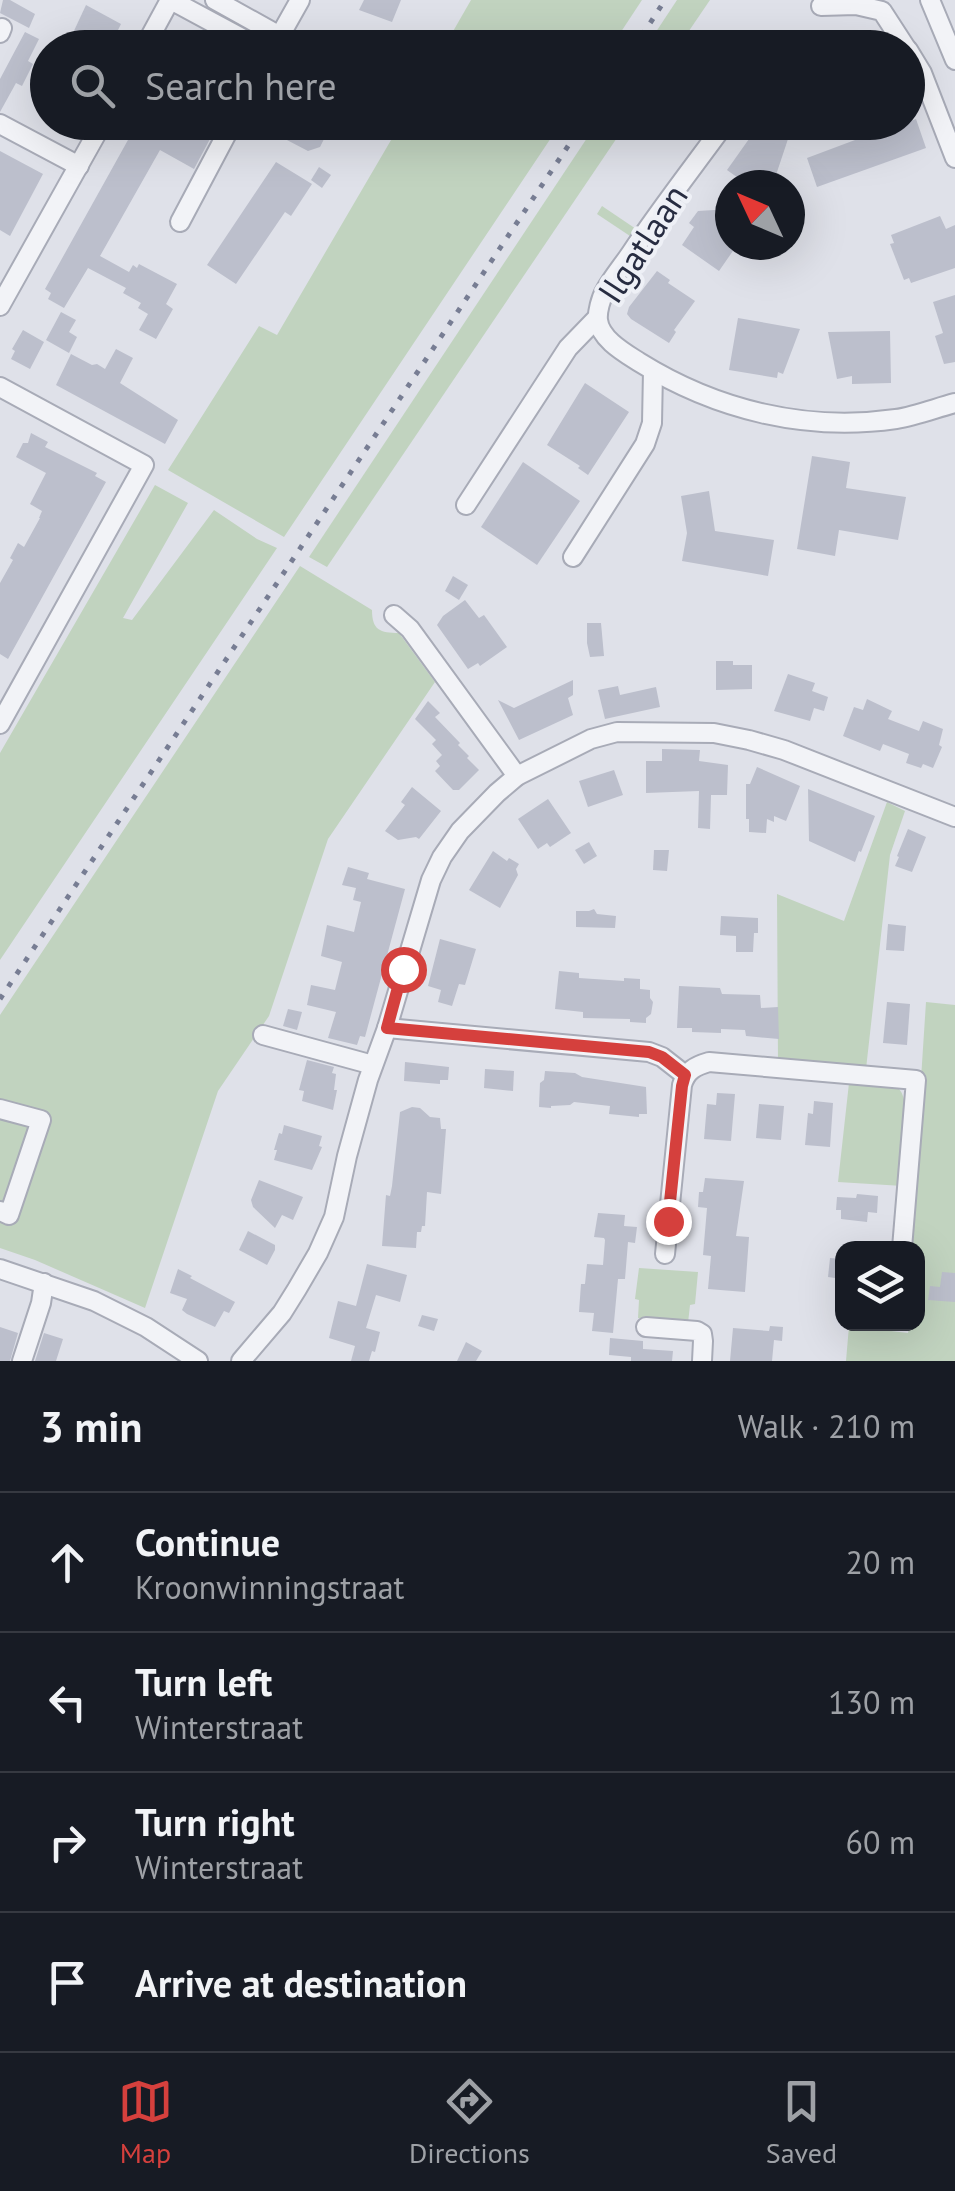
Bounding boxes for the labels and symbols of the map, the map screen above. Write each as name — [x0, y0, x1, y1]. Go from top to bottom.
north arrow — [715, 170, 805, 260]
street label: Ilgatlaan — [587, 175, 698, 312]
route start — [381, 947, 427, 993]
route end — [646, 1199, 692, 1245]

